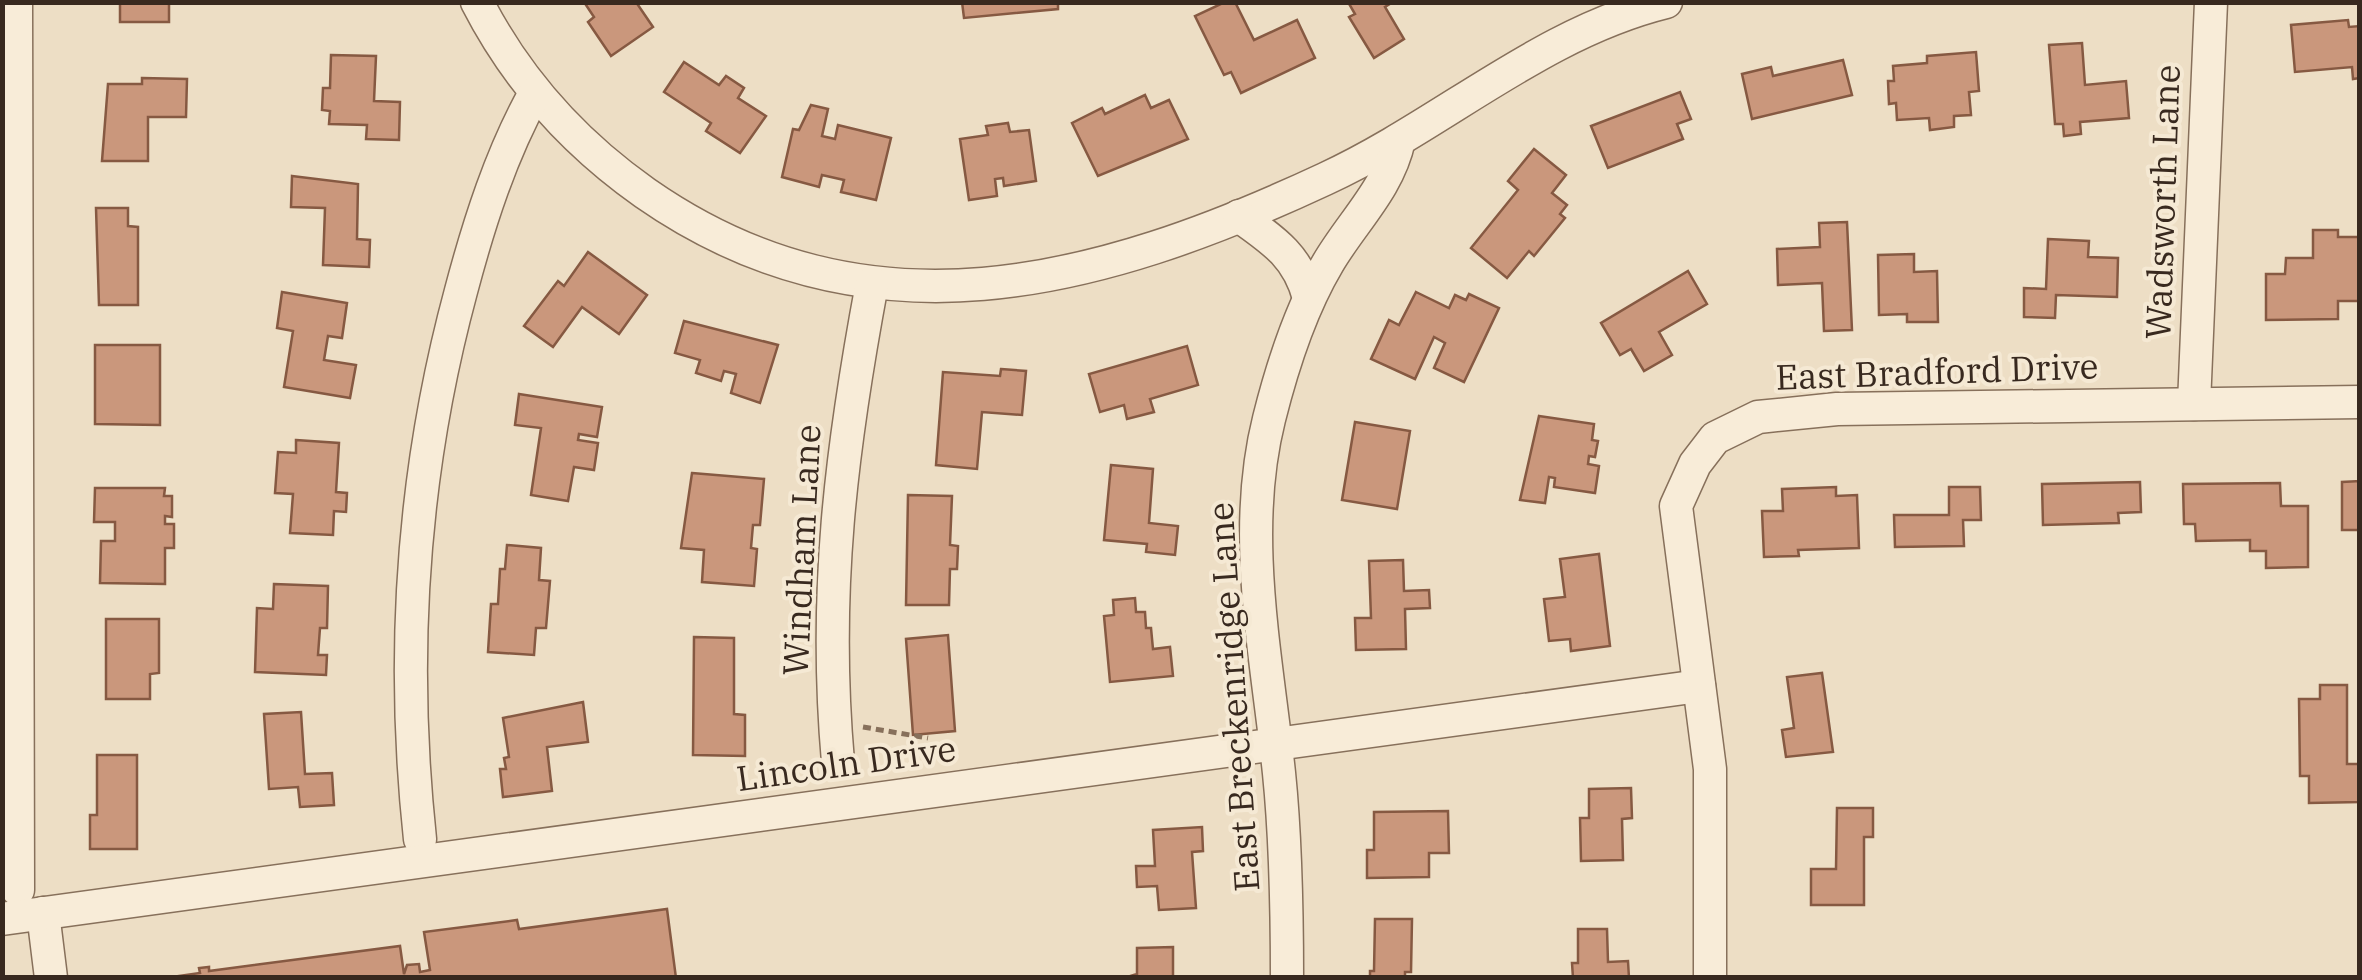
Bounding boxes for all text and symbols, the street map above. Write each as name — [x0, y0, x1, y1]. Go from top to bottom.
street label: Wadsworth Lane — [2134, 64, 2190, 340]
street label: East Bradford Drive — [1775, 342, 2099, 400]
street label: Windham Lane — [771, 423, 831, 677]
street label: East Breckenridge Lane — [1196, 501, 1270, 893]
street label: Lincoln Drive — [733, 725, 959, 801]

